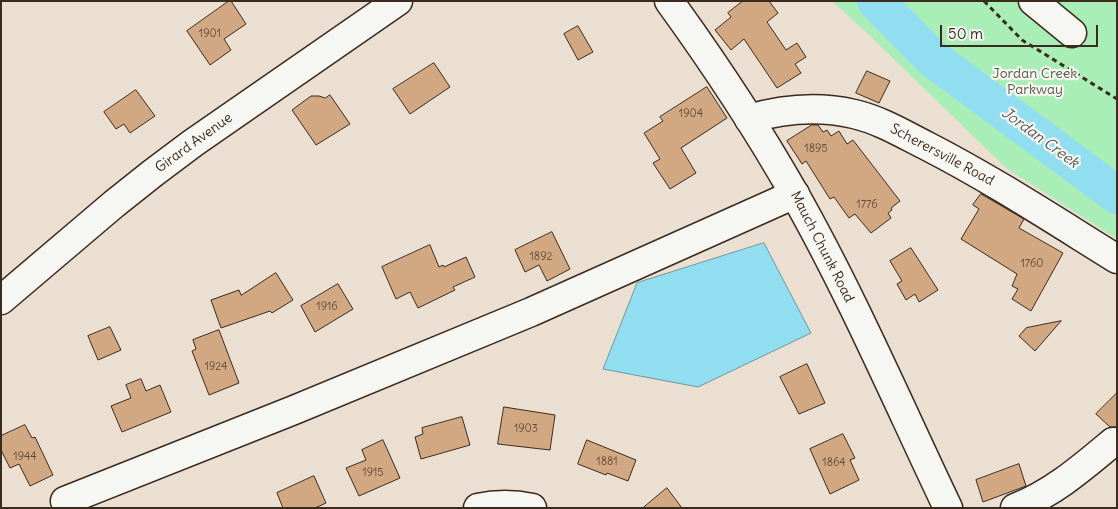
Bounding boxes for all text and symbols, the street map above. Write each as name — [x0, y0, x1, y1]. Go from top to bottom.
scale bar — [943, 15, 1100, 47]
text: 50 m — [948, 24, 983, 43]
house number: 1901 — [199, 27, 221, 41]
park label: Jordan Creek Parkway — [993, 66, 1077, 98]
water label: Jordan Creek — [998, 104, 1082, 172]
house number: 1904 — [679, 107, 703, 121]
street label: Girard Avenue — [152, 110, 236, 176]
street label: Scherersville Road — [887, 121, 997, 189]
house number: 1895 — [804, 142, 828, 156]
street label: Mauch Chunk Road — [787, 189, 857, 305]
house number: 1776 — [856, 198, 878, 212]
house number: 1892 — [529, 250, 553, 264]
house number: 1760 — [1020, 257, 1044, 271]
house number: 1916 — [316, 300, 338, 314]
house number: 1924 — [205, 360, 227, 374]
house number: 1903 — [514, 422, 538, 436]
house number: 1944 — [13, 450, 37, 464]
house number: 1881 — [596, 455, 618, 469]
house number: 1864 — [822, 456, 846, 470]
house number: 1915 — [362, 466, 384, 480]

